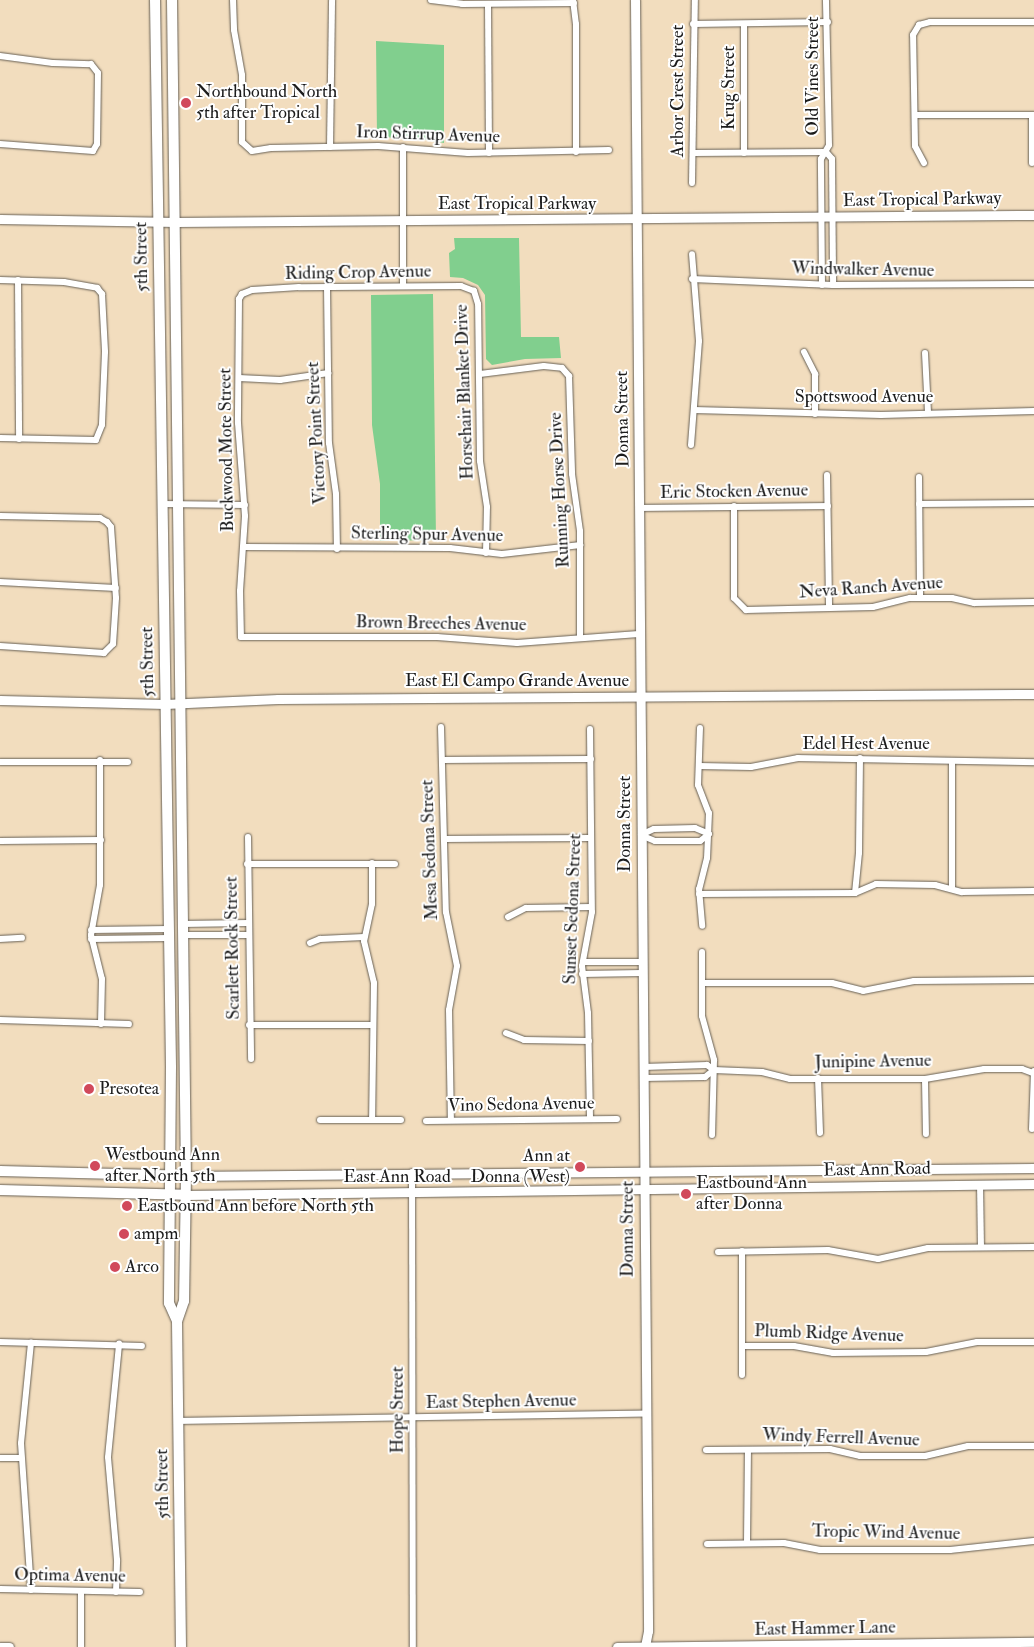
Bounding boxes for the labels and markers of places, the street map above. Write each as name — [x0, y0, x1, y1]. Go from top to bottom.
place label: Northbound North 5th after Tropical — [196, 82, 337, 125]
marker: Northbound North 5th after Tropical — [180, 97, 192, 109]
place label: Presotea — [99, 1078, 159, 1100]
marker: Presotea — [83, 1083, 95, 1095]
place label: Westbound Ann after North 5th — [105, 1145, 220, 1188]
place label: Ann at Donna (West) — [471, 1146, 570, 1188]
marker: Westbound Ann after North 5th — [89, 1160, 101, 1172]
marker: Ann at Donna (West) — [574, 1161, 586, 1173]
place label: Eastbound Ann after Donna — [696, 1173, 807, 1216]
marker: Eastbound Ann after Donna — [680, 1188, 692, 1200]
place label: Eastbound Ann before North 5th — [137, 1195, 374, 1217]
marker: Eastbound Ann before North 5th — [121, 1200, 133, 1212]
place label: ampm — [134, 1223, 178, 1245]
marker: ampm — [118, 1228, 130, 1240]
place label: Arco — [125, 1256, 159, 1278]
marker: Arco — [109, 1261, 121, 1273]

